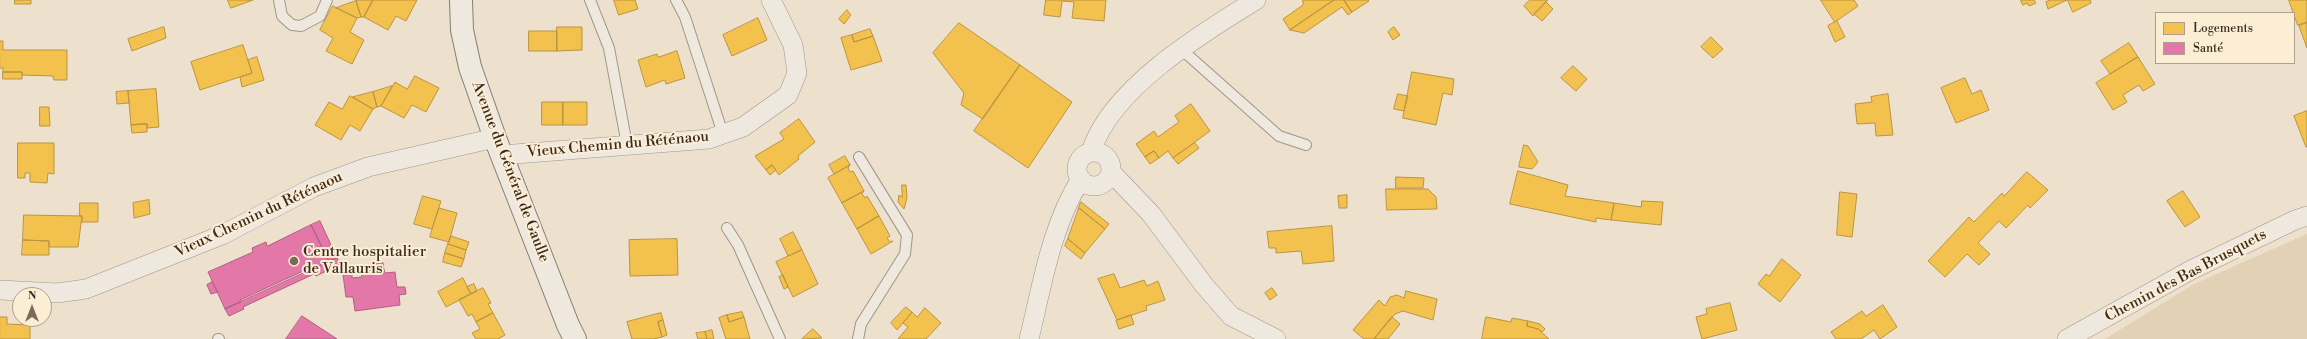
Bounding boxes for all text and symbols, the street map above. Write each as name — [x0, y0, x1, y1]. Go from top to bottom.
legend — [2155, 12, 2295, 64]
text: Logements — [2193, 21, 2253, 36]
text: Santé — [2193, 41, 2223, 56]
street label: Avenue du Général de Gaulle — [467, 79, 553, 265]
street label: Vieux Chemin du Réténaou — [526, 128, 710, 162]
street label: Vieux Chemin du Réténaou — [172, 168, 346, 262]
street label: Chemin des Bas Brusquets — [2102, 226, 2270, 326]
place label: Centre hospitalier de Vallauris — [303, 243, 426, 278]
marker: Centre hospitalier de Vallauris — [288, 255, 300, 267]
north arrow — [12, 287, 52, 327]
text: N — [28, 289, 36, 303]

